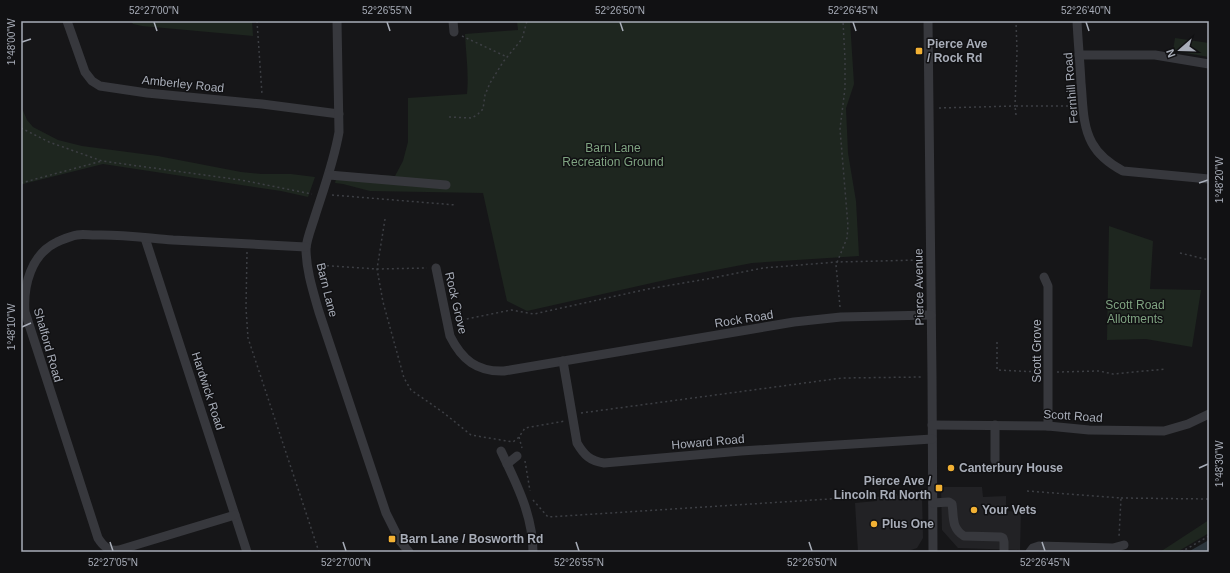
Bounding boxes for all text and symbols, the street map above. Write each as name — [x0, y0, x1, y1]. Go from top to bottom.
text: 52°27'00"N — [129, 5, 179, 16]
text: 52°26'55"N — [362, 5, 412, 16]
text: 52°26'50"N — [595, 5, 645, 16]
text: 52°26'45"N — [828, 5, 878, 16]
text: 52°26'40"N — [1061, 5, 1111, 16]
text: 1°48'00"W — [6, 18, 17, 65]
north arrow — [1160, 30, 1200, 70]
place label: Pierce Ave / Rock Rd — [927, 37, 988, 65]
marker: Pierce Ave / Rock Rd — [914, 46, 924, 56]
text: N — [1164, 48, 1178, 59]
street label: Fernhill Road — [1061, 52, 1081, 124]
street label: Amberley Road — [141, 73, 225, 95]
park label: Barn Lane Recreation Ground — [562, 141, 664, 169]
text: 1°48'20"W — [1214, 156, 1225, 203]
street label: Pierce Avenue — [911, 248, 927, 326]
street label: Barn Lane — [314, 261, 341, 319]
street label: Rock Grove — [442, 271, 470, 336]
park label: Scott Road Allotments — [1105, 298, 1165, 326]
text: 1°48'10"W — [6, 303, 17, 350]
street label: Shalford Road — [31, 306, 65, 384]
street label: Rock Road — [714, 307, 774, 331]
street label: Scott Grove — [1030, 319, 1044, 383]
street label: Hardwick Road — [189, 350, 227, 432]
street label: Scott Road — [1043, 407, 1103, 425]
street label: Howard Road — [671, 432, 745, 452]
text: 1°48'30"W — [1214, 440, 1225, 487]
place label: Canterbury House — [959, 461, 1063, 475]
marker: Canterbury House — [946, 463, 956, 473]
place label: Pierce Ave / Lincoln Rd North — [834, 474, 932, 502]
marker: Pierce Ave / Lincoln Rd North — [934, 483, 944, 493]
place label: Your Vets — [982, 503, 1037, 517]
marker: Your Vets — [969, 505, 979, 515]
place label: Plus One — [882, 517, 934, 531]
marker: Plus One — [869, 519, 879, 529]
place label: Barn Lane / Bosworth Rd — [400, 532, 543, 546]
marker: Barn Lane / Bosworth Rd — [387, 534, 397, 544]
text: 52°27'05"N — [88, 557, 138, 568]
text: 52°27'00"N — [321, 557, 371, 568]
text: 52°26'55"N — [554, 557, 604, 568]
text: 52°26'50"N — [787, 557, 837, 568]
text: 52°26'45"N — [1020, 557, 1070, 568]

